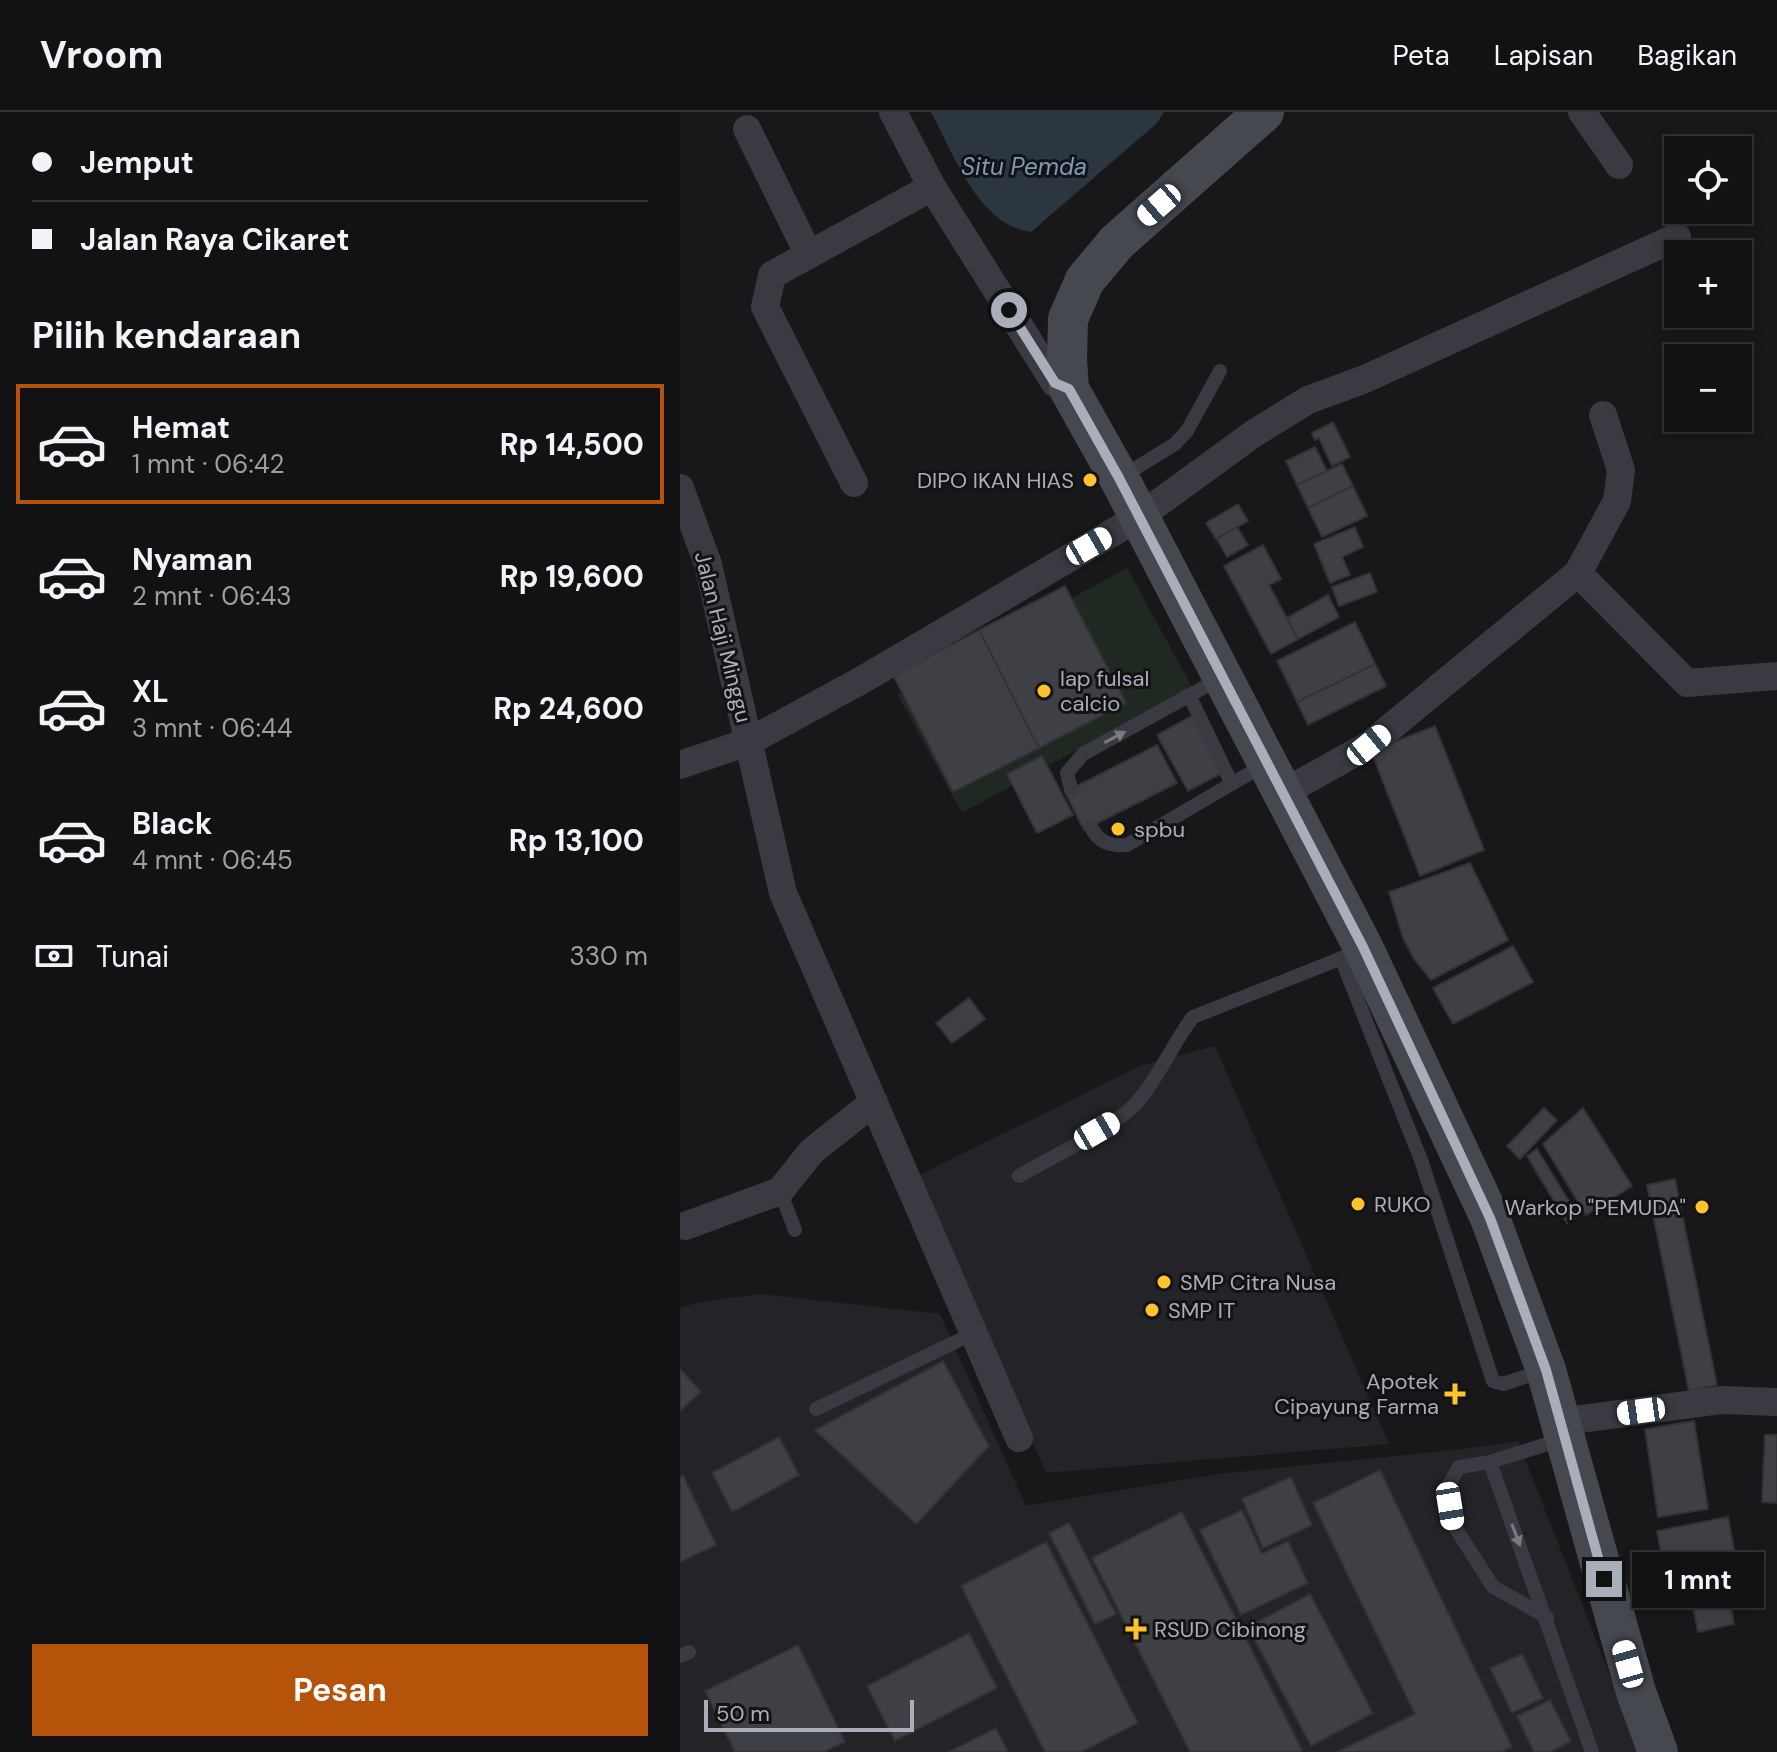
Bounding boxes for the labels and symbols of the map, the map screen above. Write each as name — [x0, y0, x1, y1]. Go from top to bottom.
water label: Situ Pemda — [961, 151, 1087, 182]
car — [1133, 180, 1185, 230]
route start — [991, 292, 1027, 328]
place label: DIPO IKAN HIAS — [917, 466, 1074, 495]
marker: DIPO IKAN HIAS — [1081, 471, 1099, 489]
car — [1062, 524, 1116, 568]
street label: Jalan Haji Minggu — [688, 548, 758, 726]
place label: lap fulsal calcio — [1060, 664, 1149, 718]
marker: lap fulsal calcio — [1035, 682, 1053, 700]
car — [1343, 721, 1395, 769]
one-way arrow — [1103, 731, 1126, 744]
place label: spbu — [1134, 815, 1185, 844]
marker: spbu — [1109, 820, 1127, 838]
car — [1070, 1109, 1124, 1153]
place label: RUKO — [1374, 1190, 1430, 1219]
place label: Warkop "PEMUDA" — [1504, 1193, 1686, 1222]
marker: RUKO — [1349, 1195, 1367, 1213]
marker: Warkop "PEMUDA" — [1693, 1198, 1711, 1216]
place label: SMP Citra Nusa — [1180, 1268, 1336, 1297]
marker: SMP Citra Nusa — [1155, 1273, 1173, 1291]
place label: SMP IT — [1168, 1296, 1235, 1325]
marker: SMP IT — [1143, 1301, 1161, 1319]
place label: Apotek Cipayung Farma — [1274, 1367, 1439, 1421]
marker: Apotek Cipayung Farma — [1446, 1385, 1464, 1403]
car — [1616, 1396, 1666, 1426]
car — [1434, 1480, 1466, 1532]
one-way arrow — [1510, 1524, 1523, 1548]
callout: 1 mnt — [1632, 1551, 1764, 1607]
route end — [1586, 1561, 1622, 1597]
place label: RSUD Cibinong — [1154, 1615, 1306, 1644]
marker: RSUD Cibinong — [1125, 1618, 1147, 1640]
car — [1610, 1638, 1646, 1690]
scale bar — [704, 1696, 914, 1732]

